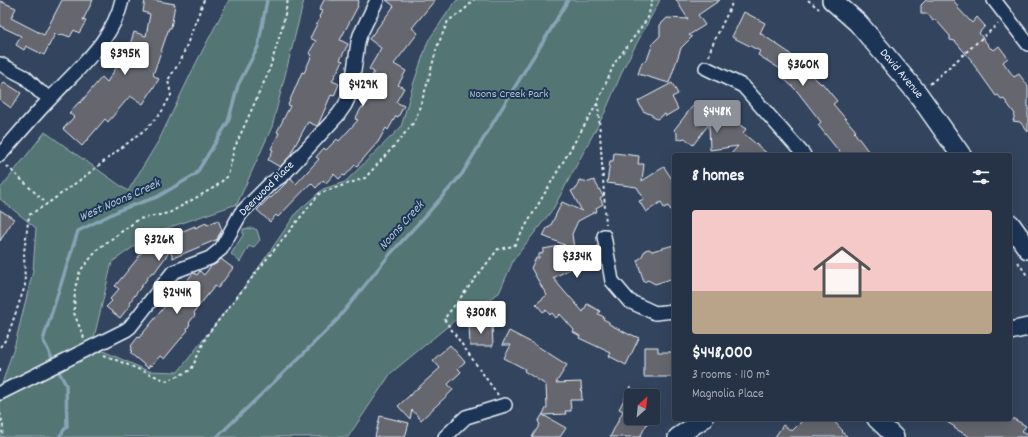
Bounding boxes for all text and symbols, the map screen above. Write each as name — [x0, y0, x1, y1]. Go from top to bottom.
pin: $395K — [97, 42, 153, 76]
text: $395K — [110, 45, 140, 64]
street label: David Avenue — [875, 45, 927, 103]
pin: $360K — [775, 53, 831, 87]
text: $360K — [787, 56, 819, 75]
pin: $429K — [335, 73, 391, 107]
text: $429K — [348, 76, 378, 95]
park label: Noons Creek Park — [469, 86, 549, 103]
pin: $448K — [689, 100, 745, 134]
text: $448K — [703, 103, 731, 122]
street label: Deerwood Place — [236, 158, 298, 220]
text: 8 homes — [692, 165, 744, 189]
icon: filters — [970, 166, 992, 188]
water label: West Noons Creek — [76, 174, 165, 227]
water label: Noons Creek — [375, 196, 430, 255]
pin: $326K — [131, 228, 187, 262]
text: $326K — [144, 231, 174, 250]
icon: home — [806, 236, 878, 308]
pin: $334K — [549, 245, 605, 279]
text: $334K — [562, 248, 592, 267]
pin: $244K — [149, 281, 205, 315]
text: $244K — [162, 284, 192, 303]
pin: $308K — [453, 301, 509, 335]
text: $308K — [466, 304, 496, 323]
text: $448,000 — [692, 342, 753, 366]
text: 3 rooms · 110 m² — [692, 366, 770, 385]
text: Magnolia Place — [692, 385, 764, 404]
north arrow — [624, 389, 660, 425]
map controls — [624, 389, 660, 425]

